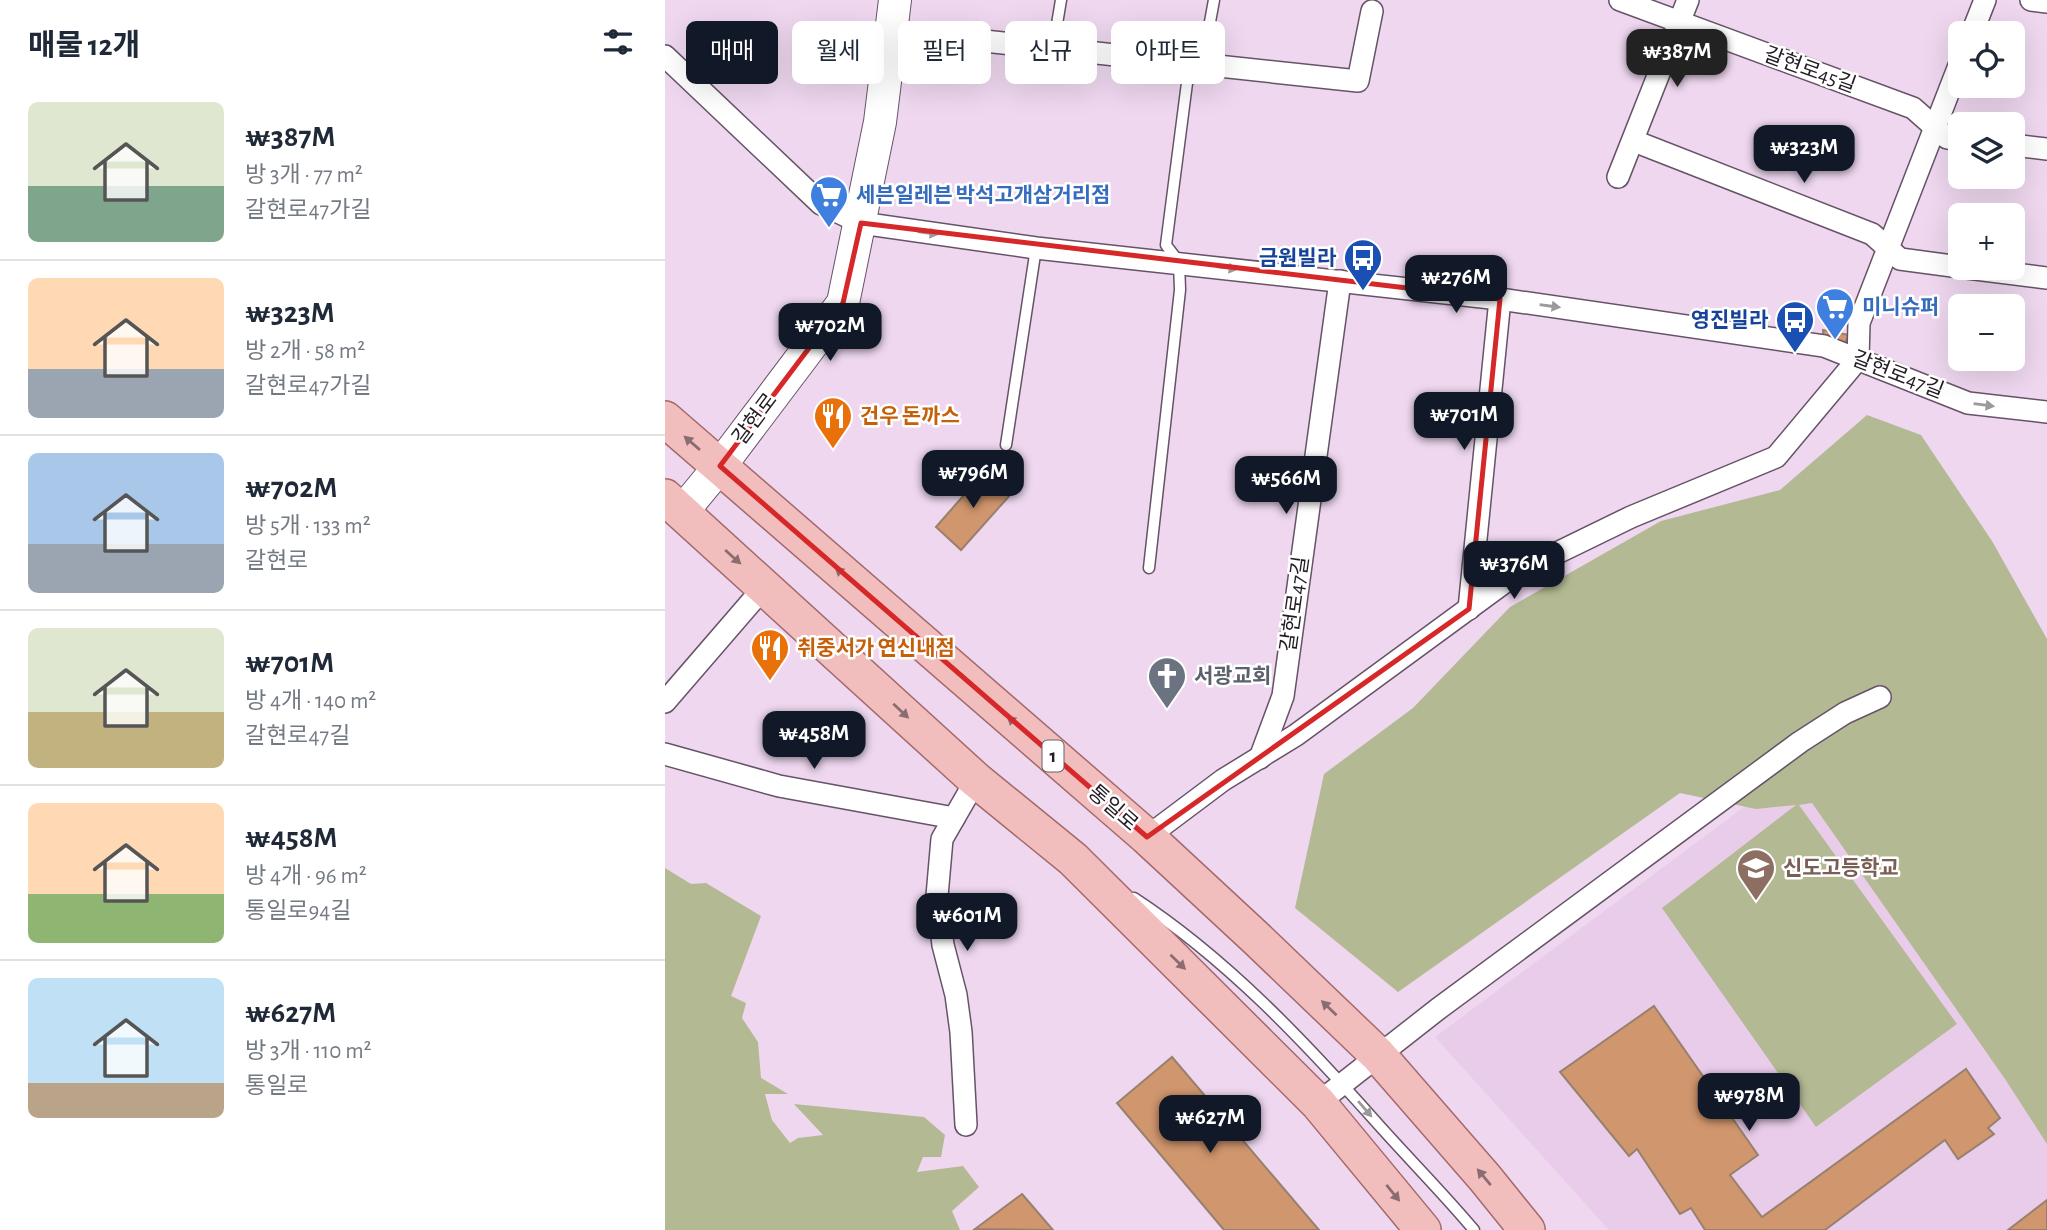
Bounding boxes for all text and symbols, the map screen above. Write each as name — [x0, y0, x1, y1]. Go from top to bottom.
chip: 매매 — [686, 21, 778, 84]
chip: 월세 — [792, 21, 884, 84]
chip: 필터 — [898, 21, 991, 84]
chip: 신규 — [1005, 21, 1097, 84]
chip: 아파트 — [1111, 21, 1225, 84]
map controls — [1948, 21, 2025, 371]
button: locate — [1948, 21, 2025, 98]
icon: filters — [599, 23, 637, 61]
pin: ₩387M — [1628, 29, 1726, 89]
text: 매물 12개 — [28, 31, 140, 61]
text: ₩387M — [1642, 40, 1712, 63]
street label: 갈현로45길 — [1761, 43, 1859, 96]
button: layers — [1948, 112, 2025, 189]
text: ₩387M — [245, 122, 335, 152]
pin: ₩323M — [1755, 125, 1853, 185]
icon: home — [84, 130, 168, 214]
text: ₩323M — [1770, 136, 1838, 159]
text: 방 3개 · 77 m² — [245, 164, 363, 187]
supermarket icon: 세븐일레븐 박석고개삼거리점 — [808, 174, 850, 229]
place label: 세븐일레븐 박석고개삼거리점 — [856, 184, 1110, 206]
text: 갈현로47가길 — [245, 199, 371, 222]
button: + — [1948, 203, 2025, 280]
one-way arrow — [917, 227, 939, 238]
bus stop icon: 금원빌라 — [1342, 237, 1384, 292]
place label: 금원빌라 — [1259, 247, 1337, 269]
pin: ₩276M — [1407, 256, 1505, 315]
one-way arrow — [1216, 262, 1238, 273]
text: ₩276M — [1421, 266, 1491, 289]
supermarket icon: 미니슈퍼 — [1814, 286, 1856, 341]
button: − — [1948, 294, 2025, 371]
place label: 미니슈퍼 — [1862, 296, 1939, 318]
text: ₩323M — [245, 298, 335, 328]
bus stop icon: 영진빌라 — [1774, 299, 1816, 354]
one-way arrow — [1539, 301, 1561, 312]
pin: ₩702M — [781, 304, 879, 363]
icon: home — [84, 306, 168, 390]
place label: 영진빌라 — [1691, 309, 1769, 331]
text: ₩702M — [795, 314, 865, 337]
text: 방 2개 · 58 m² — [245, 340, 365, 363]
street label: 갈현로47길 — [1849, 347, 1947, 402]
text: 갈현로47가길 — [245, 375, 371, 398]
street label: 갈현로 — [728, 389, 781, 448]
pin: ₩701M — [1415, 392, 1513, 452]
restaurant icon: 건우 돈까스 — [812, 395, 854, 450]
one-way arrow — [1974, 399, 1996, 410]
text: ₩701M — [1430, 403, 1498, 426]
place label: 건우 돈까스 — [860, 405, 960, 427]
one-way arrow — [684, 436, 701, 451]
pin: ₩796M — [924, 450, 1022, 510]
pin: ₩566M — [1237, 456, 1335, 516]
text: ₩796M — [938, 461, 1008, 484]
text: ₩566M — [1251, 467, 1321, 490]
text: ₩702M — [245, 473, 337, 503]
icon: home — [84, 481, 168, 565]
text: 방 5개 · 133 m² — [245, 515, 371, 538]
pin: ₩376M — [1465, 542, 1563, 601]
one-way arrow — [724, 549, 741, 565]
text: 갈현로 — [245, 550, 308, 573]
text: ₩376M — [1479, 552, 1549, 575]
street label: 갈현로47길 — [1277, 555, 1312, 653]
one-way arrow — [834, 566, 852, 582]
restaurant icon: 취중서가 연신내점 — [749, 627, 791, 682]
place label: 취중서가 연신내점 — [797, 637, 955, 659]
text: ₩701M — [245, 648, 334, 678]
church icon: 서광교회 — [1146, 655, 1188, 710]
icon: home — [84, 656, 168, 740]
place label: 서광교회 — [1194, 665, 1271, 687]
text: 방 4개 · 140 m² — [245, 690, 376, 713]
one-way arrow — [892, 703, 910, 719]
pin: ₩458M — [765, 712, 863, 771]
one-way arrow — [1006, 715, 1024, 731]
text: ₩458M — [779, 722, 849, 745]
text: 갈현로47길 — [245, 725, 350, 748]
road number: 1 — [1043, 740, 1063, 772]
street label: 통일로 — [1084, 780, 1142, 835]
text: ₩458M — [245, 823, 338, 853]
icon: home — [84, 831, 168, 915]
school or university icon: 신도고등학교 — [1735, 847, 1777, 902]
place label: 신도고등학교 — [1783, 857, 1899, 879]
text: 방 4개 · 96 m² — [245, 865, 367, 888]
pin: ₩601M — [918, 894, 1016, 953]
text: 통일로94길 — [245, 900, 352, 923]
text: ₩601M — [932, 904, 1002, 927]
one-way arrow — [1170, 953, 1186, 970]
text: ₩627M — [245, 998, 336, 1028]
one-way arrow — [1320, 999, 1337, 1016]
icon: home — [84, 1006, 168, 1090]
text: 방 3개 · 110 m² — [245, 1040, 372, 1063]
pin: ₩978M — [1700, 1074, 1798, 1133]
text: 통일로 — [245, 1075, 308, 1098]
text: ₩978M — [1714, 1084, 1784, 1107]
pin: ₩627M — [1161, 1096, 1259, 1155]
one-way arrow — [1357, 1100, 1373, 1118]
text: ₩627M — [1175, 1106, 1245, 1129]
one-way arrow — [1476, 1168, 1492, 1186]
one-way arrow — [1385, 1184, 1400, 1202]

